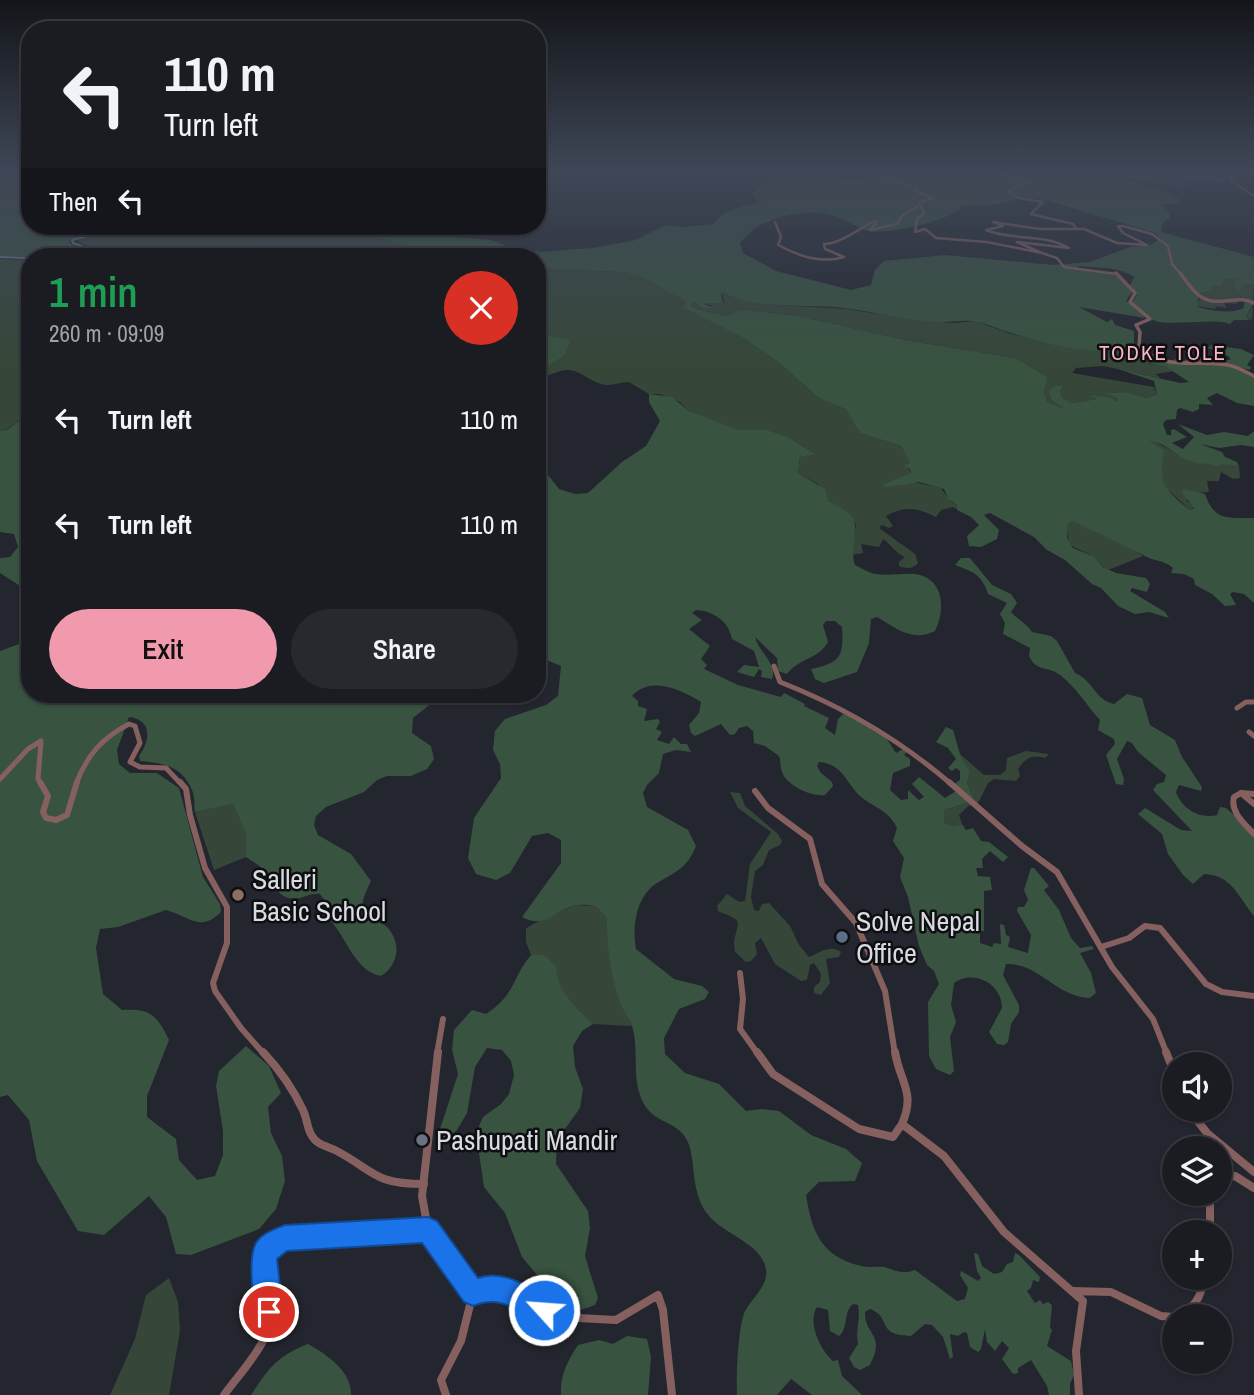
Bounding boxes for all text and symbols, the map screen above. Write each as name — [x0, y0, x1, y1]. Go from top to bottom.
text: 110 m — [164, 40, 276, 106]
icon: left — [49, 49, 140, 140]
text: Turn left — [164, 103, 258, 146]
icon: left — [112, 182, 150, 220]
text: Then — [49, 184, 98, 219]
text: 1 min — [49, 264, 138, 320]
button: close — [444, 271, 518, 345]
text: 260 m · 09:09 — [49, 318, 164, 349]
district label: TODKE TOLE — [1099, 338, 1227, 367]
icon: left — [49, 401, 87, 439]
text: Turn left — [108, 402, 192, 437]
text: 110 m — [460, 402, 518, 437]
icon: left — [49, 506, 87, 544]
text: Turn left — [108, 507, 192, 542]
text: 110 m — [460, 507, 518, 542]
button: Exit — [49, 609, 277, 689]
button: Share — [291, 609, 518, 689]
place label: Salleri Basic School — [252, 860, 386, 930]
marker: Salleri Basic School — [230, 887, 246, 903]
place label: Solve Nepal Office — [856, 902, 980, 972]
marker: Solve Nepal Office — [834, 929, 850, 945]
map controls — [1162, 1052, 1232, 1374]
button: sound — [1162, 1052, 1232, 1122]
place label: Pashupati Mandir — [436, 1121, 618, 1159]
marker: Pashupati Mandir — [414, 1132, 430, 1148]
button: layers — [1162, 1136, 1232, 1206]
button: + — [1162, 1220, 1232, 1290]
position arrow — [507, 1273, 581, 1347]
pin — [239, 1282, 299, 1342]
icon: arrive — [250, 1293, 288, 1331]
button: − — [1162, 1304, 1232, 1374]

